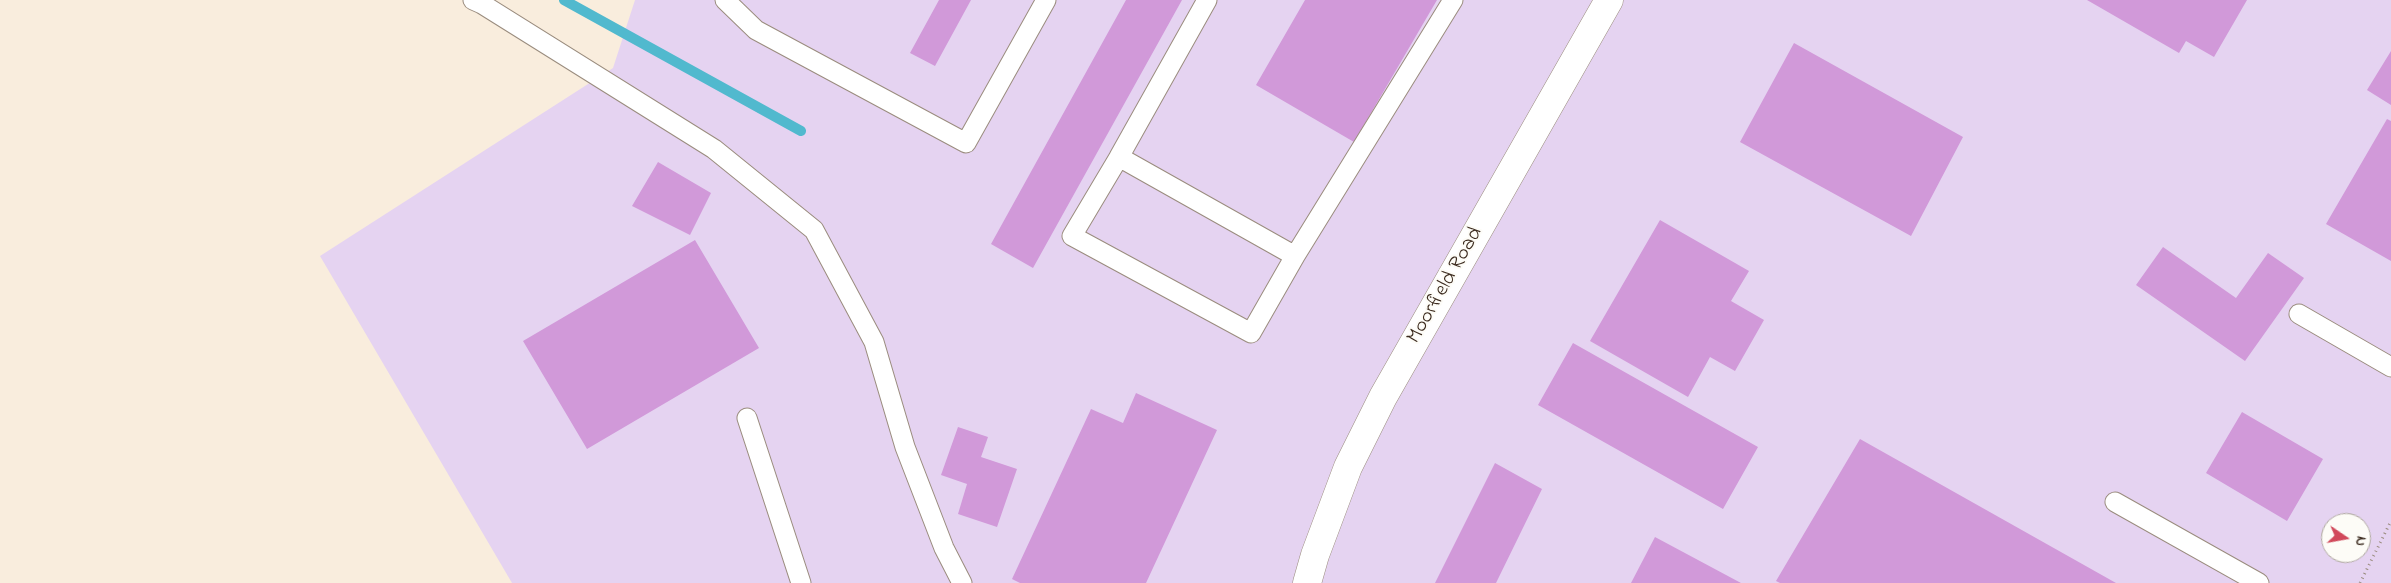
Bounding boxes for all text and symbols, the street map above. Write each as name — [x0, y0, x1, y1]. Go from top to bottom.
street label: Moorfield Road — [1403, 223, 1489, 349]
north arrow — [2321, 513, 2371, 563]
text: N — [2349, 534, 2371, 548]

